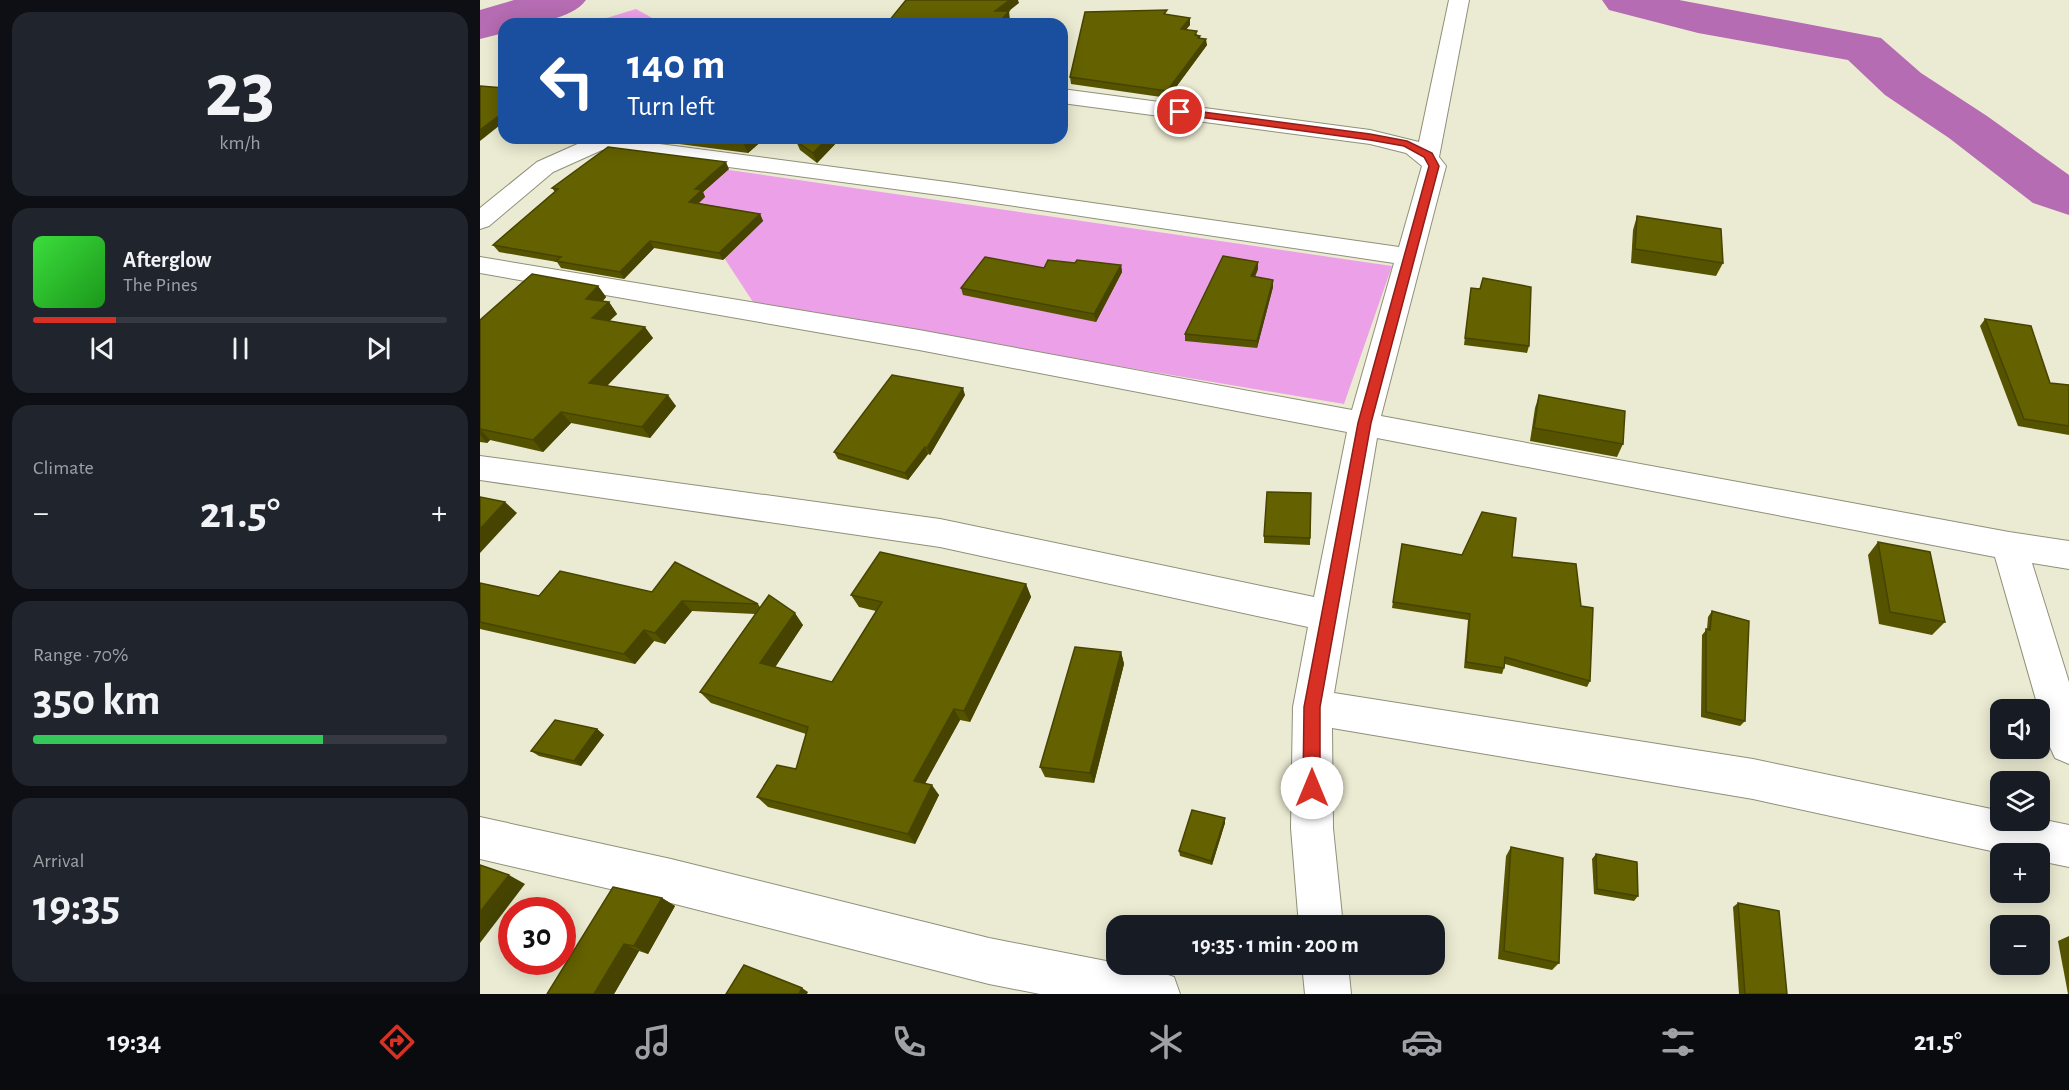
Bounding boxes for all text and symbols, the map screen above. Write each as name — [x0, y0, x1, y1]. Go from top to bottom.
icon: left — [528, 42, 606, 120]
text: 140 m — [627, 44, 725, 86]
text: 23 — [205, 53, 275, 131]
pin — [1154, 86, 1205, 137]
text: Turn left — [627, 93, 715, 120]
icon: arrive — [1163, 95, 1196, 128]
text: km/h — [219, 133, 261, 153]
text: Afterglow — [123, 249, 211, 271]
text: The Pines — [123, 275, 198, 295]
icon: previous — [86, 332, 119, 365]
icon: pause — [224, 332, 257, 365]
icon: next — [362, 332, 395, 365]
text: Climate — [33, 458, 94, 478]
text: 21.5° — [200, 491, 280, 536]
text: − — [33, 497, 49, 530]
text: + — [431, 497, 447, 530]
text: Range · 70% — [33, 645, 129, 665]
text: 350 km — [33, 678, 161, 723]
map controls — [1990, 699, 2050, 975]
button: sound — [1990, 699, 2050, 759]
position arrow — [1280, 756, 1344, 820]
button: layers — [1990, 771, 2050, 831]
button: + — [1990, 843, 2050, 903]
text: Arrival — [33, 851, 84, 871]
text: 19:35 — [33, 884, 120, 929]
speed limit sign: 30 — [498, 897, 576, 975]
button: − — [1990, 915, 2050, 975]
text: 19:35 · 1 min · 200 m — [1192, 934, 1359, 956]
icon: directions — [376, 1021, 418, 1063]
icon: music — [632, 1021, 674, 1063]
icon: phone — [888, 1021, 930, 1063]
icon: climate — [1145, 1021, 1187, 1063]
icon: car — [1401, 1021, 1443, 1063]
icon: filters — [1657, 1021, 1699, 1063]
text: 19:34 — [107, 1028, 161, 1055]
text: 21.5° — [1914, 1028, 1962, 1055]

